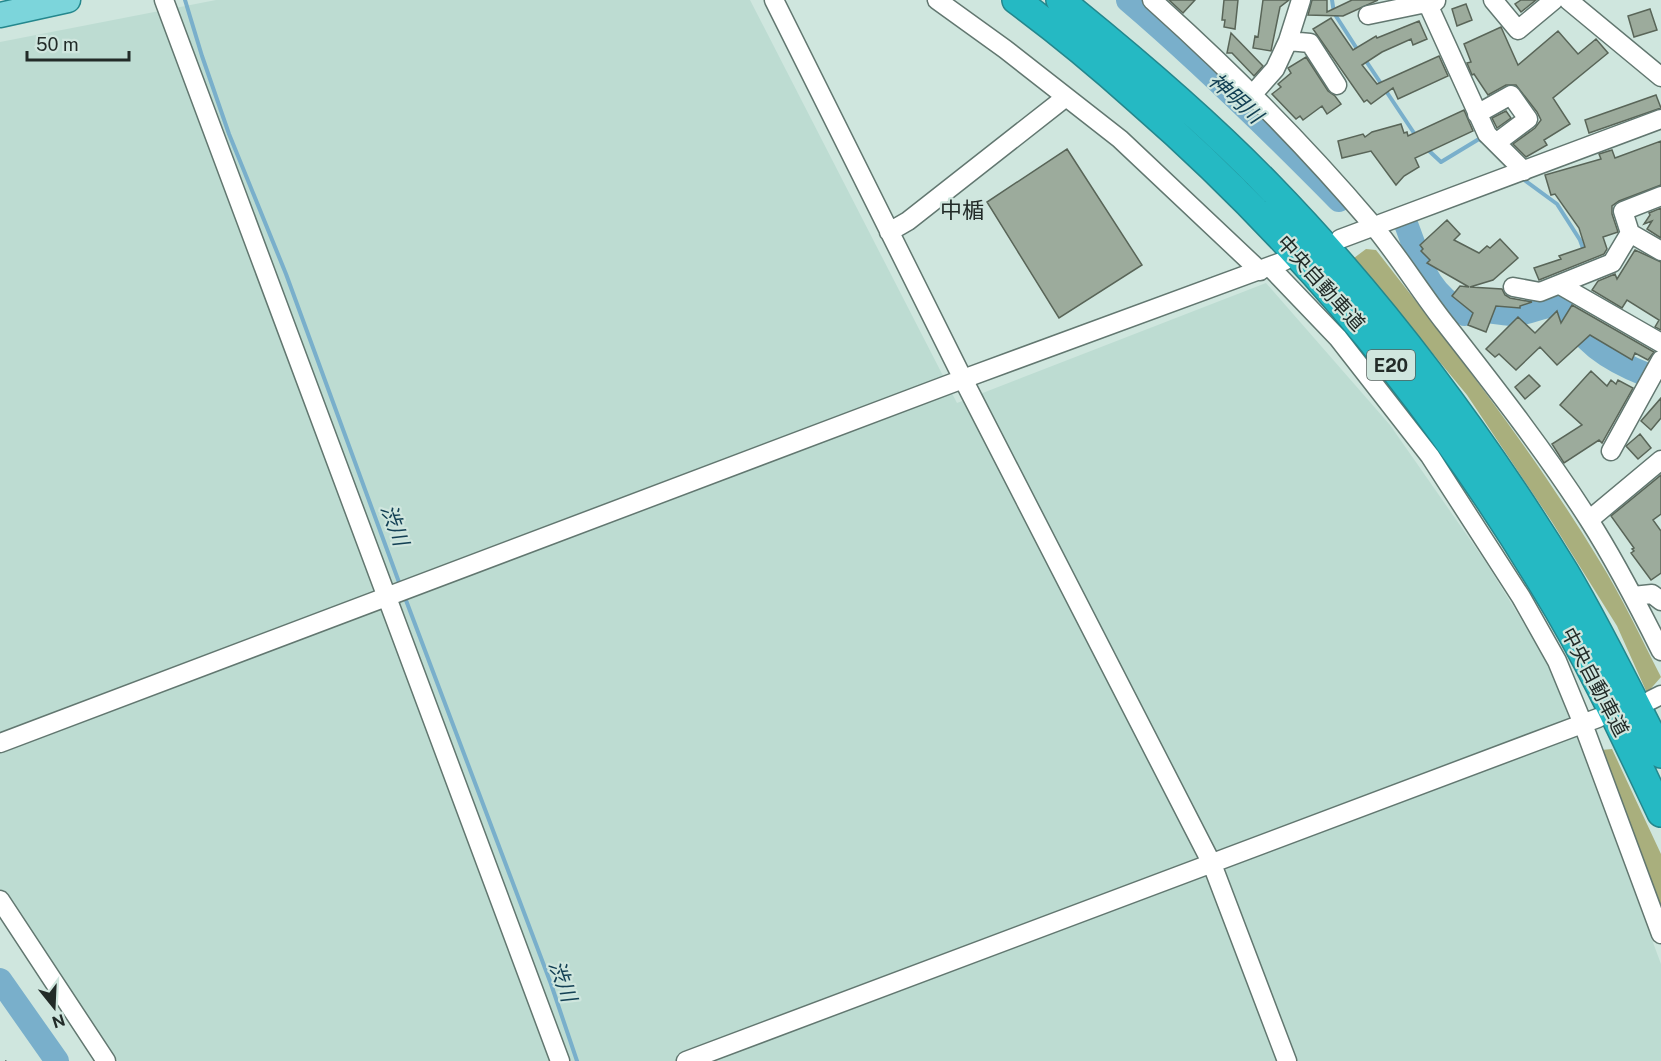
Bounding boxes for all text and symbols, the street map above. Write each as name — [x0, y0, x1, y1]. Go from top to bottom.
scale bar — [27, 24, 129, 62]
text: 50 m — [36, 34, 79, 55]
water label: 神明川 — [1204, 68, 1269, 130]
district label: 中楯 — [940, 197, 984, 223]
street label: 中央自動車道 — [1272, 230, 1370, 336]
road number: E20 — [1367, 350, 1415, 380]
water label: 渋川 — [376, 501, 415, 551]
street label: 中央自動車道 — [1556, 623, 1634, 741]
water label: 渋川 — [544, 957, 583, 1007]
north arrow — [24, 977, 84, 1037]
text: N — [50, 1010, 67, 1032]

